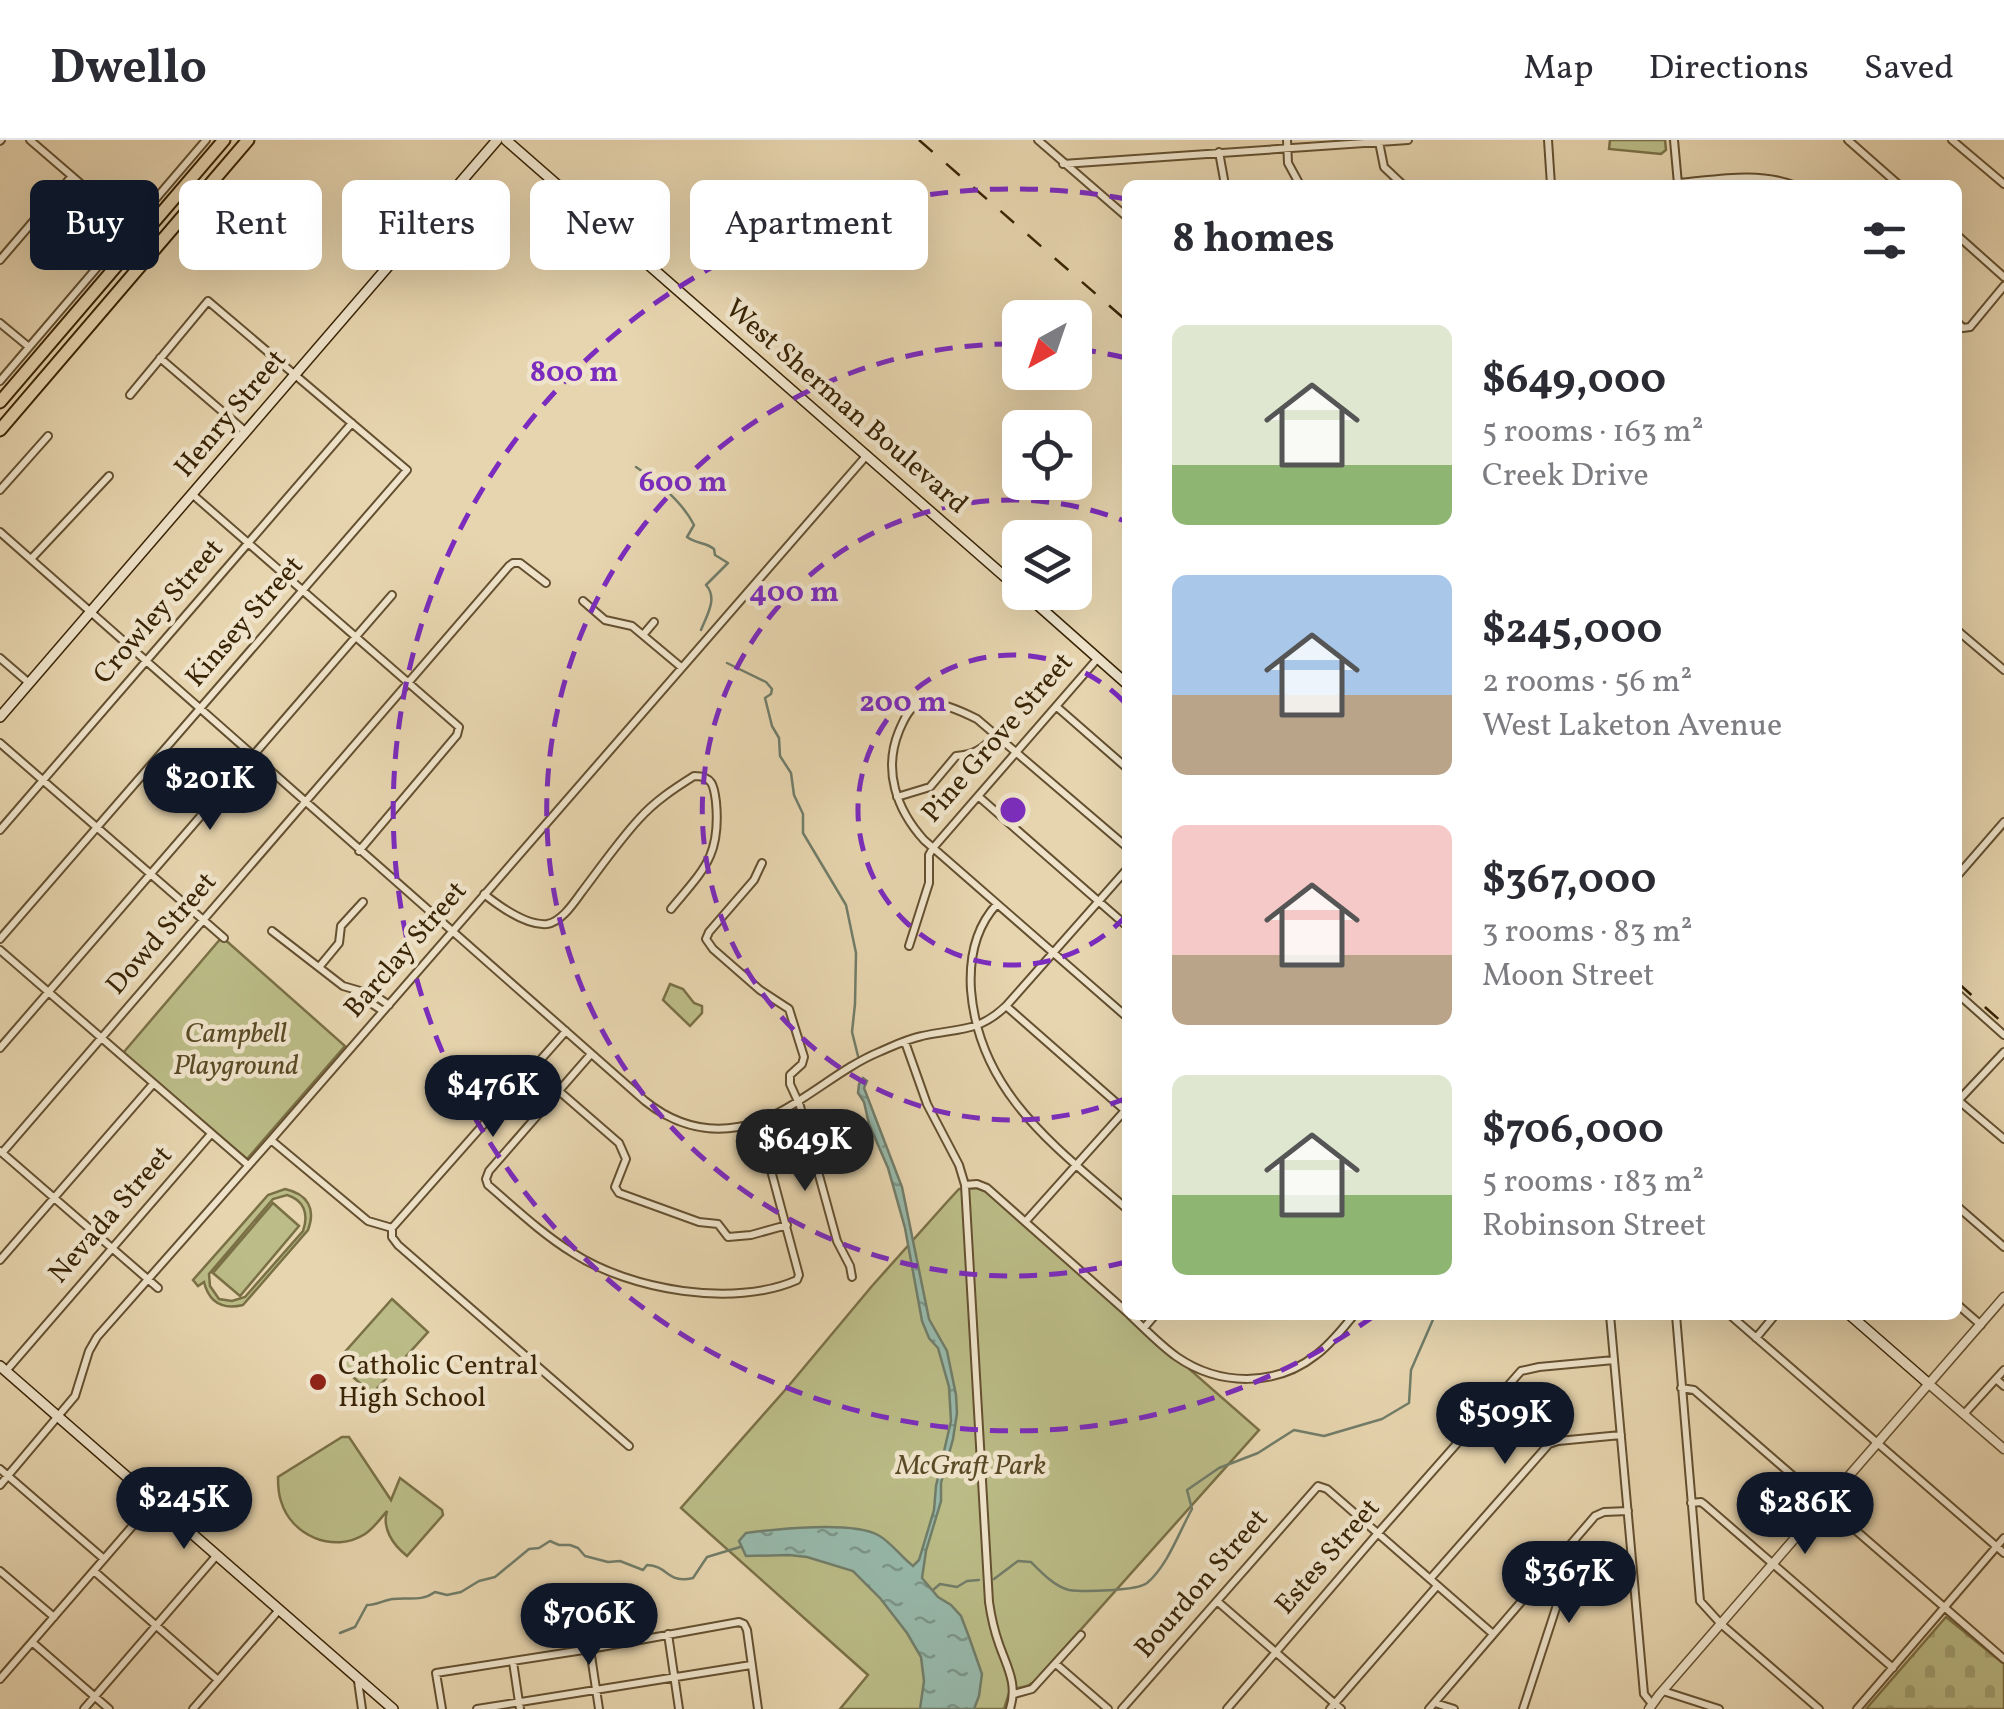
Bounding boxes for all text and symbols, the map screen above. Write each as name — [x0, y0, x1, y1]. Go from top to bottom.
text: Dwello — [50, 36, 207, 103]
text: Map — [1523, 45, 1594, 93]
text: Directions — [1649, 45, 1809, 93]
text: Saved — [1864, 45, 1954, 93]
chip: Buy — [30, 180, 159, 270]
chip: Rent — [179, 180, 322, 270]
chip: Filters — [342, 180, 510, 270]
chip: New — [530, 180, 670, 270]
chip: Apartment — [690, 180, 928, 270]
text: 8 homes — [1172, 211, 1335, 270]
icon: filters — [1857, 213, 1912, 268]
street label: West Sherman Boulevard — [716, 290, 976, 524]
north arrow — [1002, 300, 1092, 390]
map controls — [1002, 300, 1092, 610]
street label: Henry Street — [166, 342, 296, 486]
text: 800 m — [530, 352, 618, 394]
text: $649,000 — [1482, 352, 1666, 411]
icon: home — [1252, 365, 1372, 485]
button: locate — [1002, 410, 1092, 500]
text: 5 rooms · 163 m² — [1482, 411, 1704, 455]
text: Creek Drive — [1482, 455, 1649, 499]
text: 600 m — [639, 462, 727, 504]
button: layers — [1002, 520, 1092, 610]
street label: Crowley Street — [85, 531, 233, 693]
street label: Kinsey Street — [177, 548, 313, 696]
text: 400 m — [749, 572, 839, 614]
text: $245,000 — [1482, 602, 1662, 661]
icon: home — [1252, 615, 1372, 735]
street label: Pine Grove Street — [913, 645, 1083, 831]
text: 2 rooms · 56 m² — [1482, 661, 1692, 705]
text: 200 m — [859, 682, 947, 724]
text: West Laketon Avenue — [1482, 705, 1782, 749]
pin: $201K — [140, 748, 280, 833]
text: $201K — [165, 758, 255, 802]
centre of rings — [995, 792, 1031, 828]
text: $367,000 — [1482, 852, 1656, 911]
street label: Dowd Street — [98, 864, 226, 1004]
icon: home — [1252, 865, 1372, 985]
street label: Barclay Street — [336, 873, 476, 1027]
text: 3 rooms · 83 m² — [1482, 911, 1693, 955]
text: Moon Street — [1482, 955, 1655, 999]
park label: Campbell Playground — [173, 1015, 299, 1086]
pin: $476K — [423, 1055, 563, 1140]
text: $476K — [447, 1065, 539, 1109]
text: $706,000 — [1482, 1102, 1664, 1161]
pin: $649K — [735, 1109, 875, 1194]
icon: home — [1252, 1115, 1372, 1235]
text: $649K — [758, 1119, 852, 1163]
street label: Nevada Street — [40, 1138, 182, 1292]
text: 5 rooms · 183 m² — [1482, 1161, 1704, 1205]
text: Robinson Street — [1482, 1205, 1706, 1249]
place label: Catholic Central High School — [338, 1347, 538, 1418]
marker: Catholic Central High School — [307, 1371, 329, 1393]
pin: $509K — [1435, 1382, 1575, 1467]
text: $509K — [1458, 1392, 1552, 1436]
park label: McGraft Park — [895, 1447, 1046, 1486]
pin: $245K — [114, 1467, 254, 1552]
pin: $286K — [1735, 1472, 1875, 1557]
text: $245K — [138, 1477, 230, 1521]
text: $286K — [1759, 1482, 1851, 1526]
street label: Estes Street — [1267, 1490, 1389, 1624]
street label: Bourdon Street — [1126, 1501, 1278, 1667]
pin: $367K — [1499, 1541, 1639, 1626]
text: $367K — [1524, 1551, 1614, 1595]
pin: $706K — [519, 1583, 659, 1668]
text: $706K — [543, 1593, 635, 1637]

